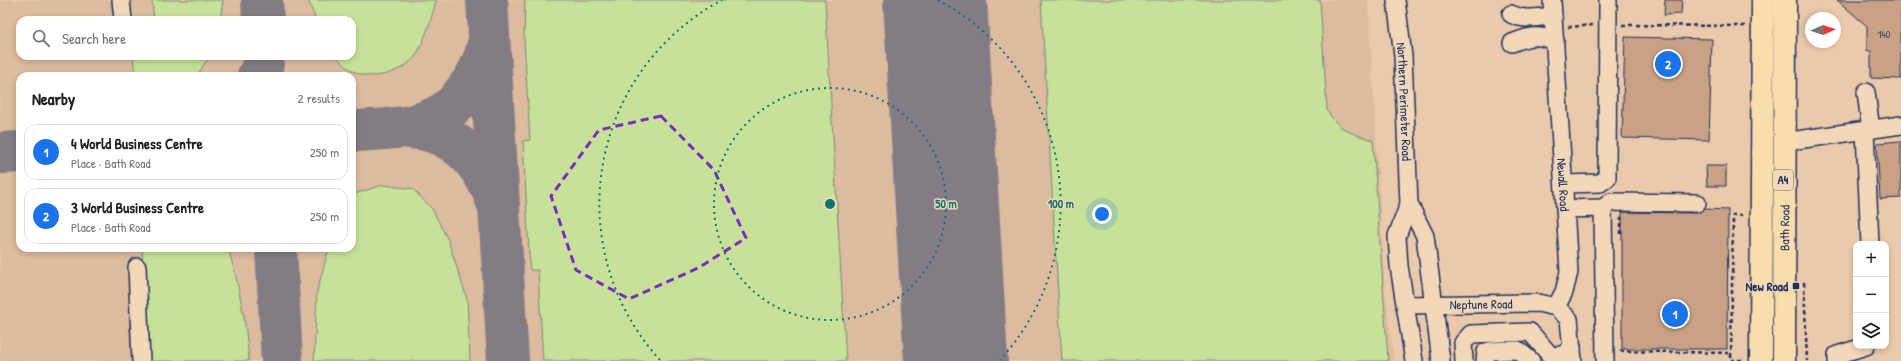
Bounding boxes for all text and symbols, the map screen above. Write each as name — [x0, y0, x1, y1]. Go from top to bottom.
north arrow — [1805, 12, 1841, 48]
search box — [16, 16, 356, 60]
icon: search — [30, 27, 52, 49]
house number: 140 — [1877, 27, 1891, 41]
text: Search here — [62, 28, 126, 49]
street label: Northern Perimeter Road — [1392, 41, 1416, 161]
pin: 2 — [1655, 49, 1681, 79]
text: Nearby — [32, 87, 75, 110]
text: 2 results — [298, 89, 340, 107]
text: 4 World Business Centre — [71, 133, 203, 154]
text: 1 — [44, 143, 48, 161]
text: 250 m — [310, 143, 339, 161]
text: Place · Bath Road — [71, 154, 151, 172]
street label: Newall Road — [1553, 158, 1574, 212]
road number: A4 — [1773, 170, 1793, 190]
text: 50 m — [935, 195, 957, 212]
text: 100 m — [1048, 195, 1074, 212]
text: 3 World Business Centre — [71, 197, 204, 218]
centre of rings — [823, 197, 837, 211]
your location — [1092, 204, 1112, 224]
street label: Bath Road — [1775, 205, 1793, 251]
text: 2 — [43, 207, 49, 225]
text: 250 m — [310, 207, 339, 225]
text: Place · Bath Road — [71, 218, 151, 236]
map controls — [1853, 241, 1889, 349]
button: + — [1853, 241, 1889, 277]
place label: New Road — [1746, 277, 1789, 295]
button: − — [1853, 277, 1889, 313]
marker: New Road — [1791, 281, 1801, 291]
street label: Neptune Road — [1449, 294, 1513, 313]
pin: 1 — [1662, 299, 1688, 329]
button: layers — [1853, 313, 1889, 349]

